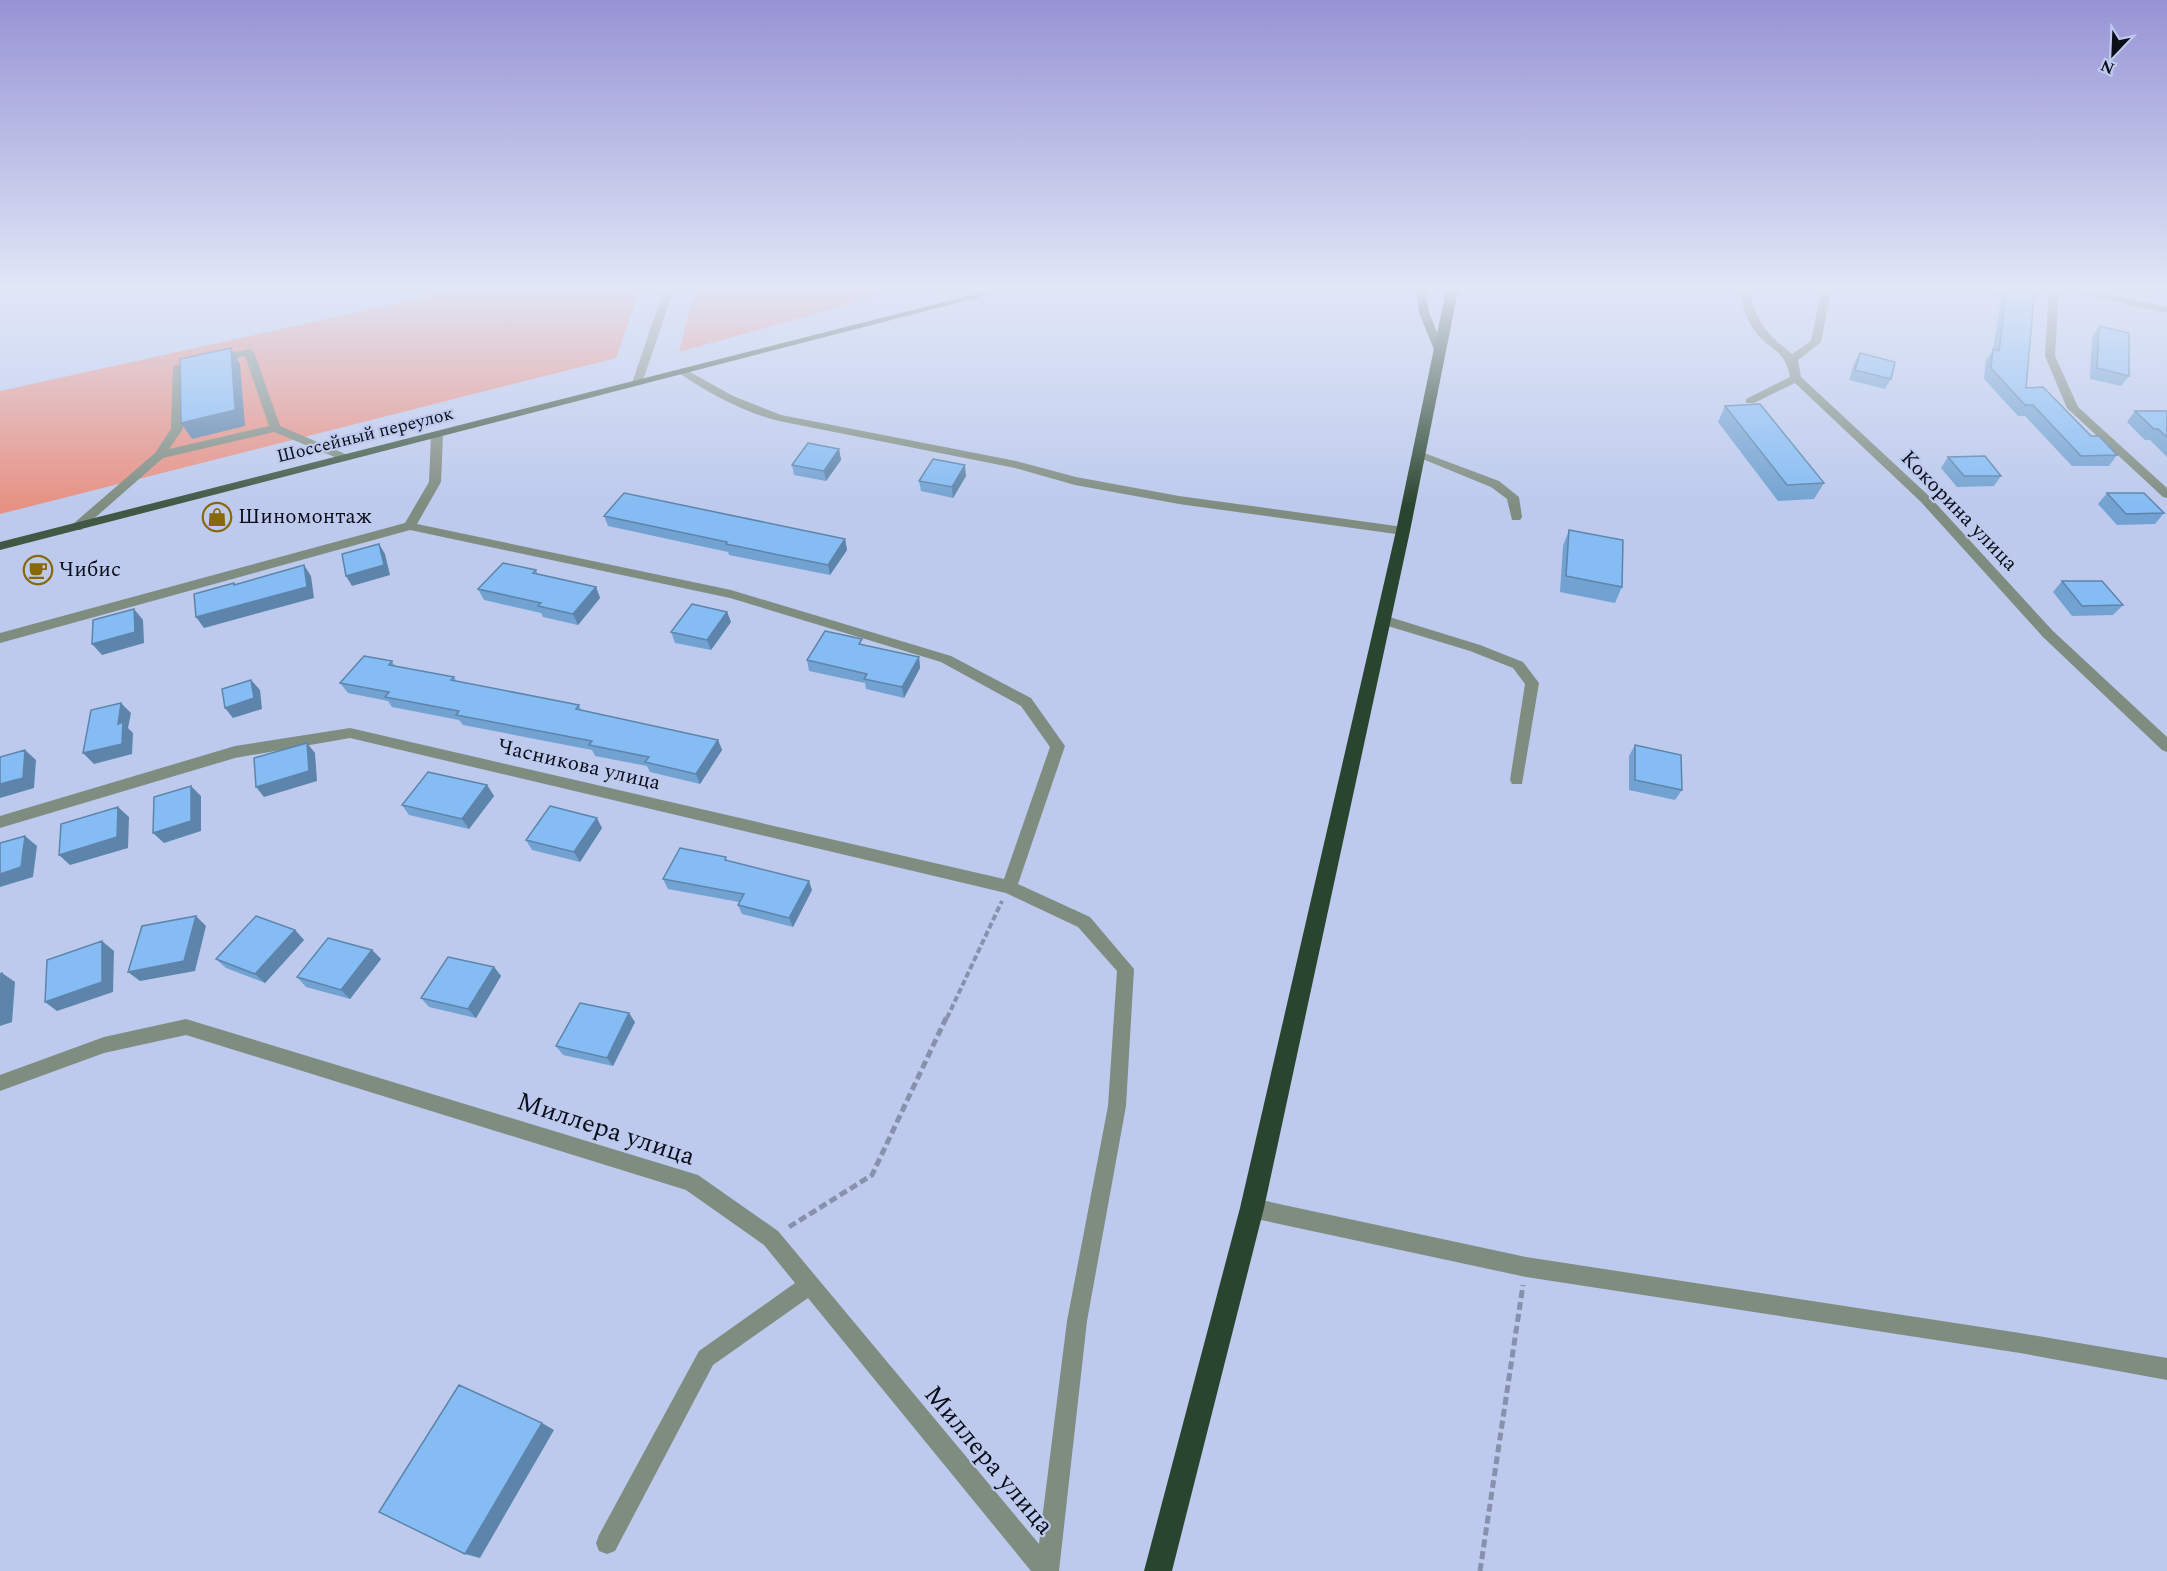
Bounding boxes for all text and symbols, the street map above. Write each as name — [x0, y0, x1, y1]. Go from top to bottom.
north arrow — [2083, 24, 2143, 84]
text: N — [2097, 53, 2118, 80]
street label: Шоссейный переулок — [274, 400, 456, 470]
street label: Кокорина улица — [1893, 443, 2026, 579]
shop icon: Шиномонтаж — [201, 501, 233, 533]
place label: Шиномонтаж — [238, 501, 372, 533]
cafe icon: Чибис — [22, 554, 54, 586]
place label: Чибис — [59, 554, 121, 586]
street label: Часникова улица — [494, 731, 664, 799]
street label: Миллера улица — [512, 1081, 701, 1177]
street label: Миллера улица — [914, 1376, 1064, 1544]

